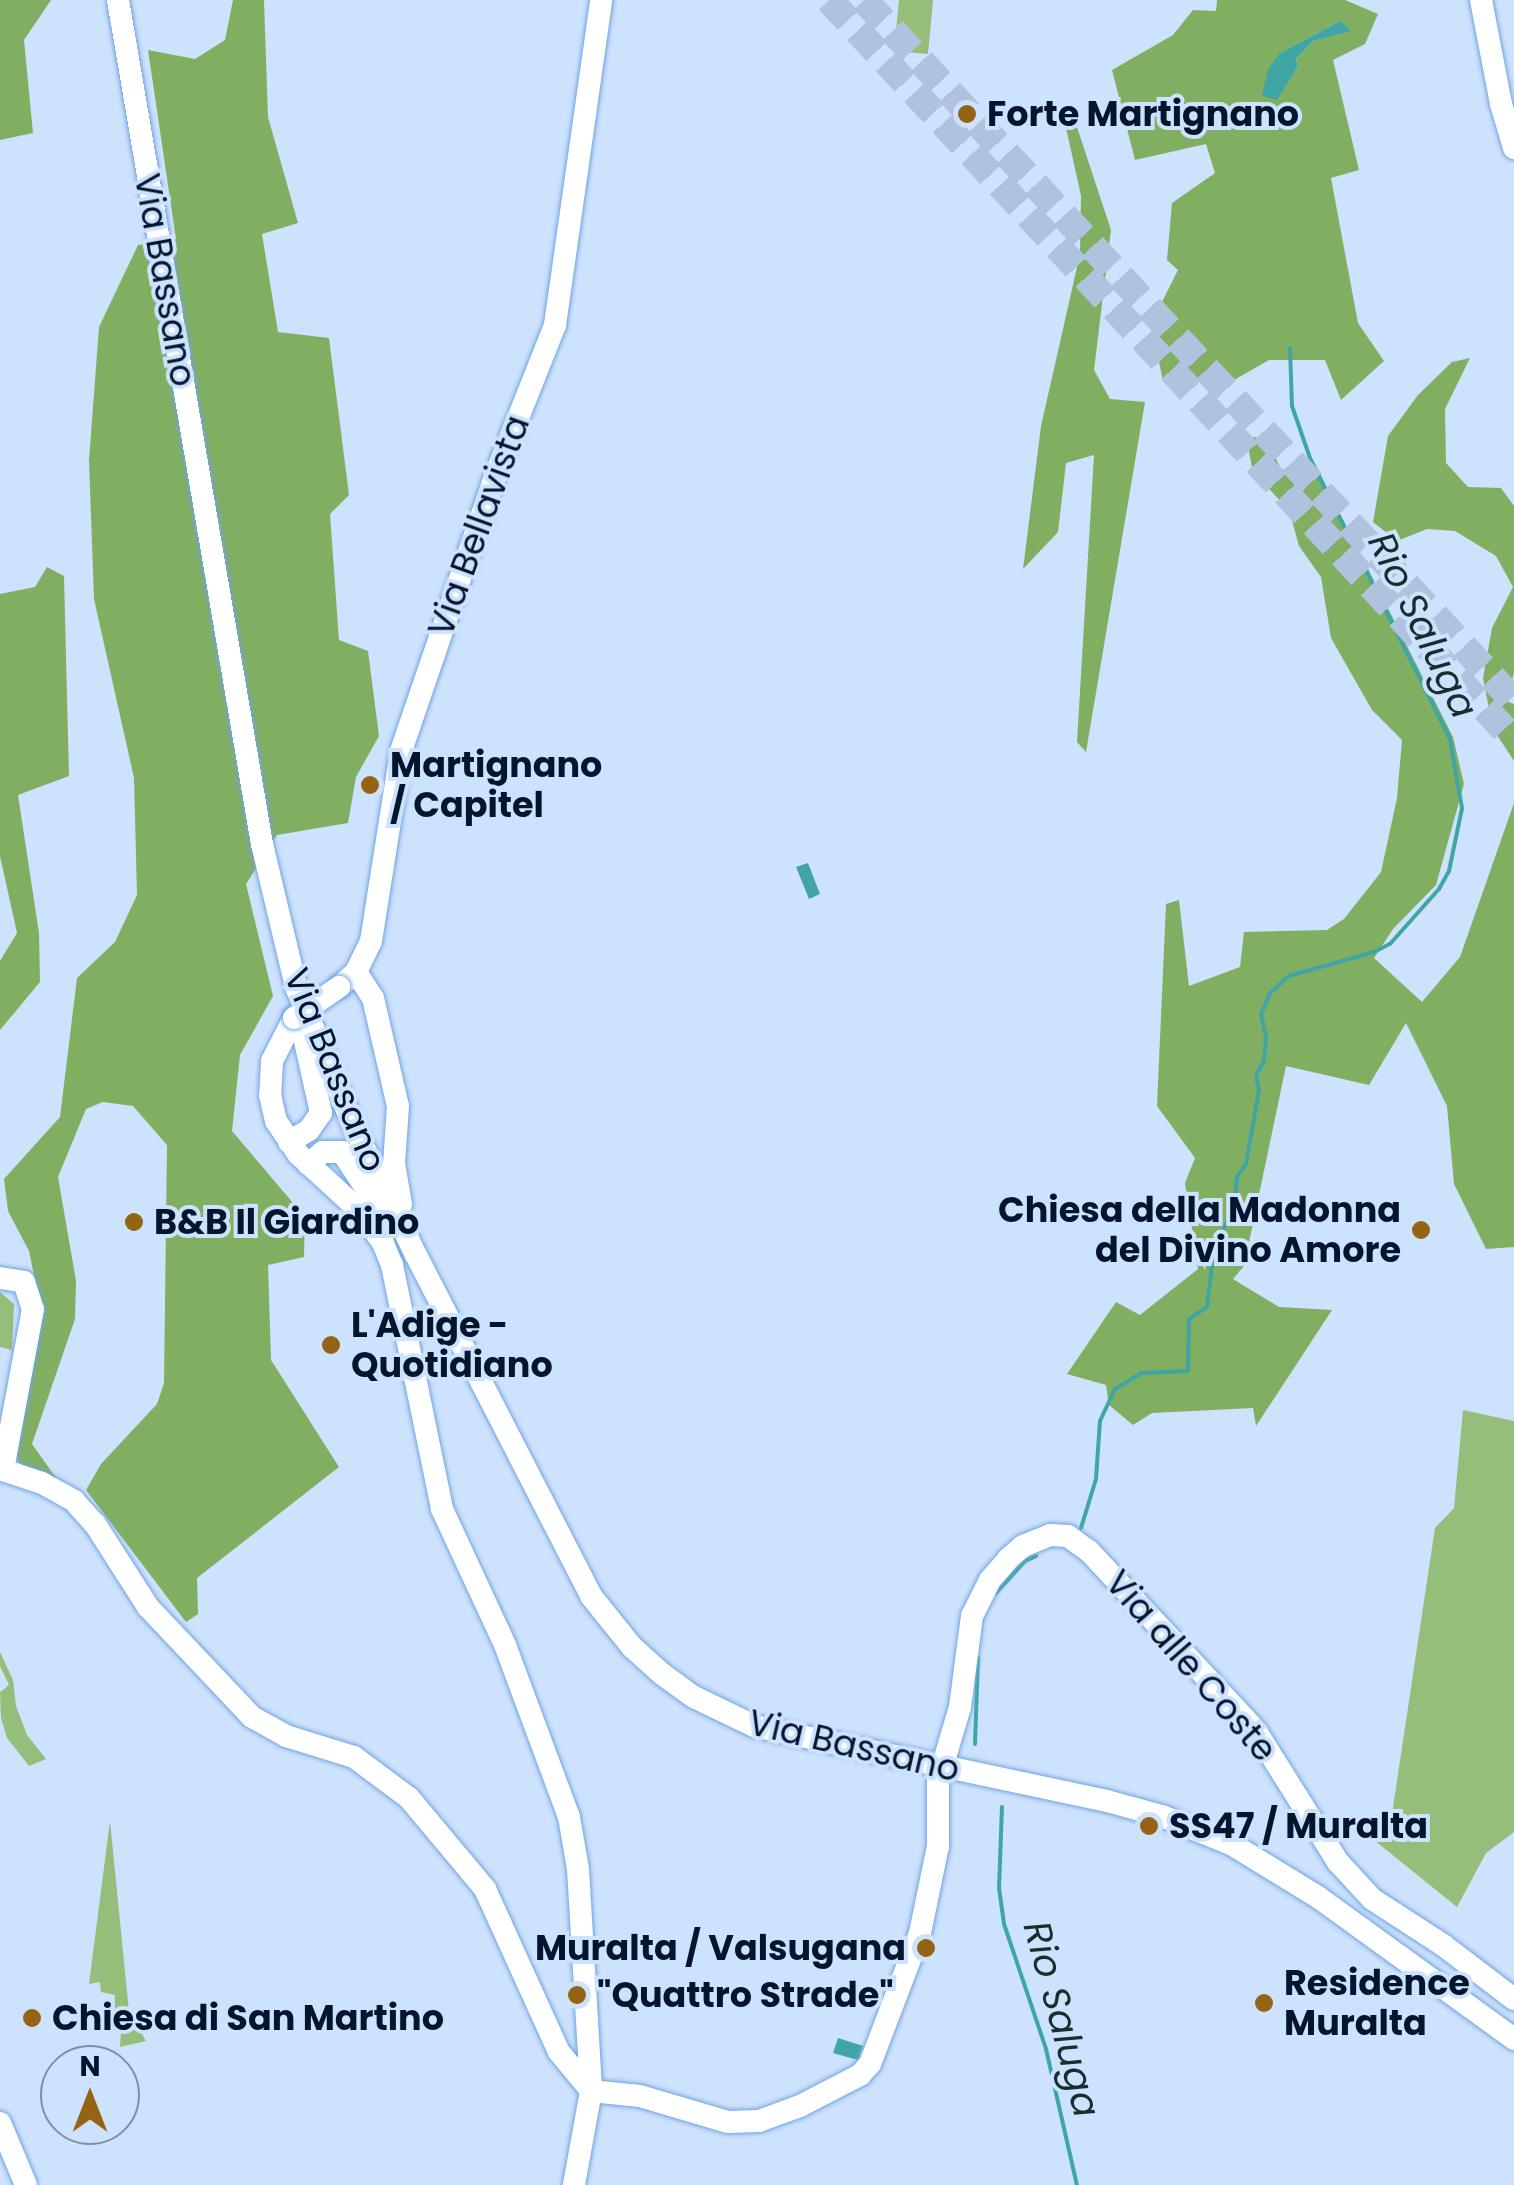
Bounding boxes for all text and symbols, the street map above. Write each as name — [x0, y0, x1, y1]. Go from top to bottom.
place label: Forte Martignano — [987, 93, 1299, 135]
marker: Forte Martignano — [956, 103, 978, 125]
street label: Via Bassano — [126, 170, 204, 390]
street label: Via Bellavista — [420, 410, 538, 642]
water label: Rio Saluga — [1358, 525, 1488, 725]
place label: Martignano / Capitel — [390, 744, 602, 826]
marker: Martignano / Capitel — [359, 774, 381, 796]
street label: Via Bassano — [275, 962, 395, 1178]
place label: Chiesa della Madonna del Divino Amore — [998, 1189, 1401, 1271]
place label: B&B Il Giardino — [154, 1201, 419, 1243]
marker: B&B Il Giardino — [123, 1211, 145, 1233]
marker: Chiesa della Madonna del Divino Amore — [1410, 1219, 1432, 1241]
place label: L'Adige - Quotidiano — [351, 1304, 553, 1386]
marker: L'Adige - Quotidiano — [320, 1334, 342, 1356]
street label: Via alle Coste — [1097, 1562, 1285, 1770]
street label: Via Bassano — [744, 1701, 964, 1791]
place label: SS47 / Muralta — [1169, 1805, 1428, 1847]
marker: SS47 / Muralta — [1138, 1815, 1160, 1837]
water label: Rio Saluga — [1014, 1916, 1110, 2122]
place label: Muralta / Valsugana — [535, 1927, 906, 1969]
marker: Muralta / Valsugana — [915, 1937, 937, 1959]
place label: Residence Muralta — [1284, 1962, 1470, 2044]
place label: "Quattro Strade" — [597, 1974, 894, 2016]
marker: "Quattro Strade" — [566, 1984, 588, 2006]
marker: Residence Muralta — [1253, 1992, 1275, 2014]
place label: Chiesa di San Martino — [52, 1997, 444, 2039]
marker: Chiesa di San Martino — [21, 2007, 43, 2029]
north arrow — [40, 2045, 140, 2145]
text: N — [79, 2047, 101, 2086]

